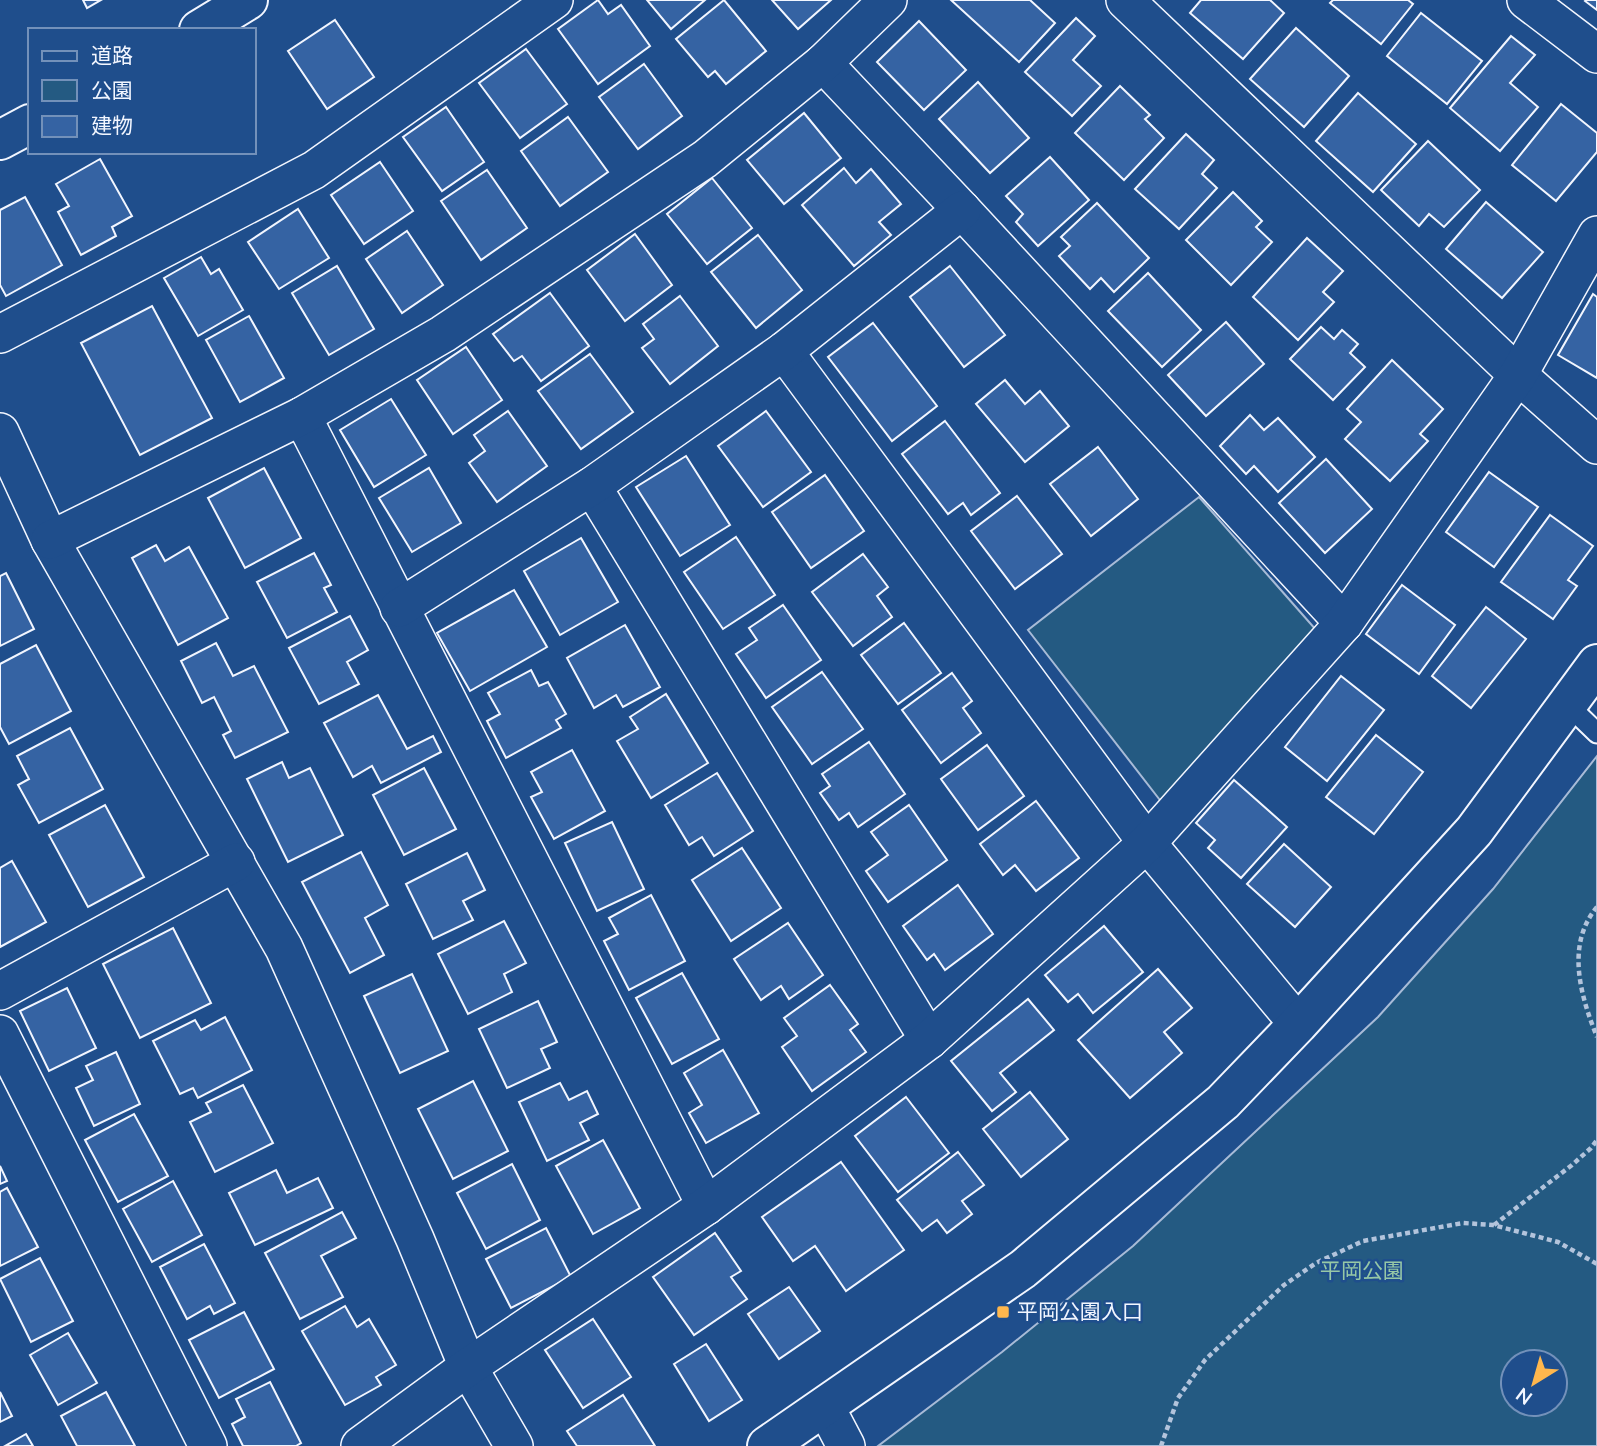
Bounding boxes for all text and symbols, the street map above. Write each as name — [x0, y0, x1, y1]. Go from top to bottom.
legend — [28, 28, 256, 154]
text: 道路 — [91, 42, 133, 70]
text: 公園 — [91, 77, 133, 105]
text: 建物 — [91, 112, 133, 140]
park label: 平岡公園 — [1320, 1257, 1404, 1285]
place label: 平岡公園入口 — [1017, 1298, 1143, 1326]
marker: 平岡公園入口 — [995, 1304, 1011, 1320]
north arrow — [1499, 1348, 1569, 1418]
text: N — [1511, 1381, 1538, 1410]

